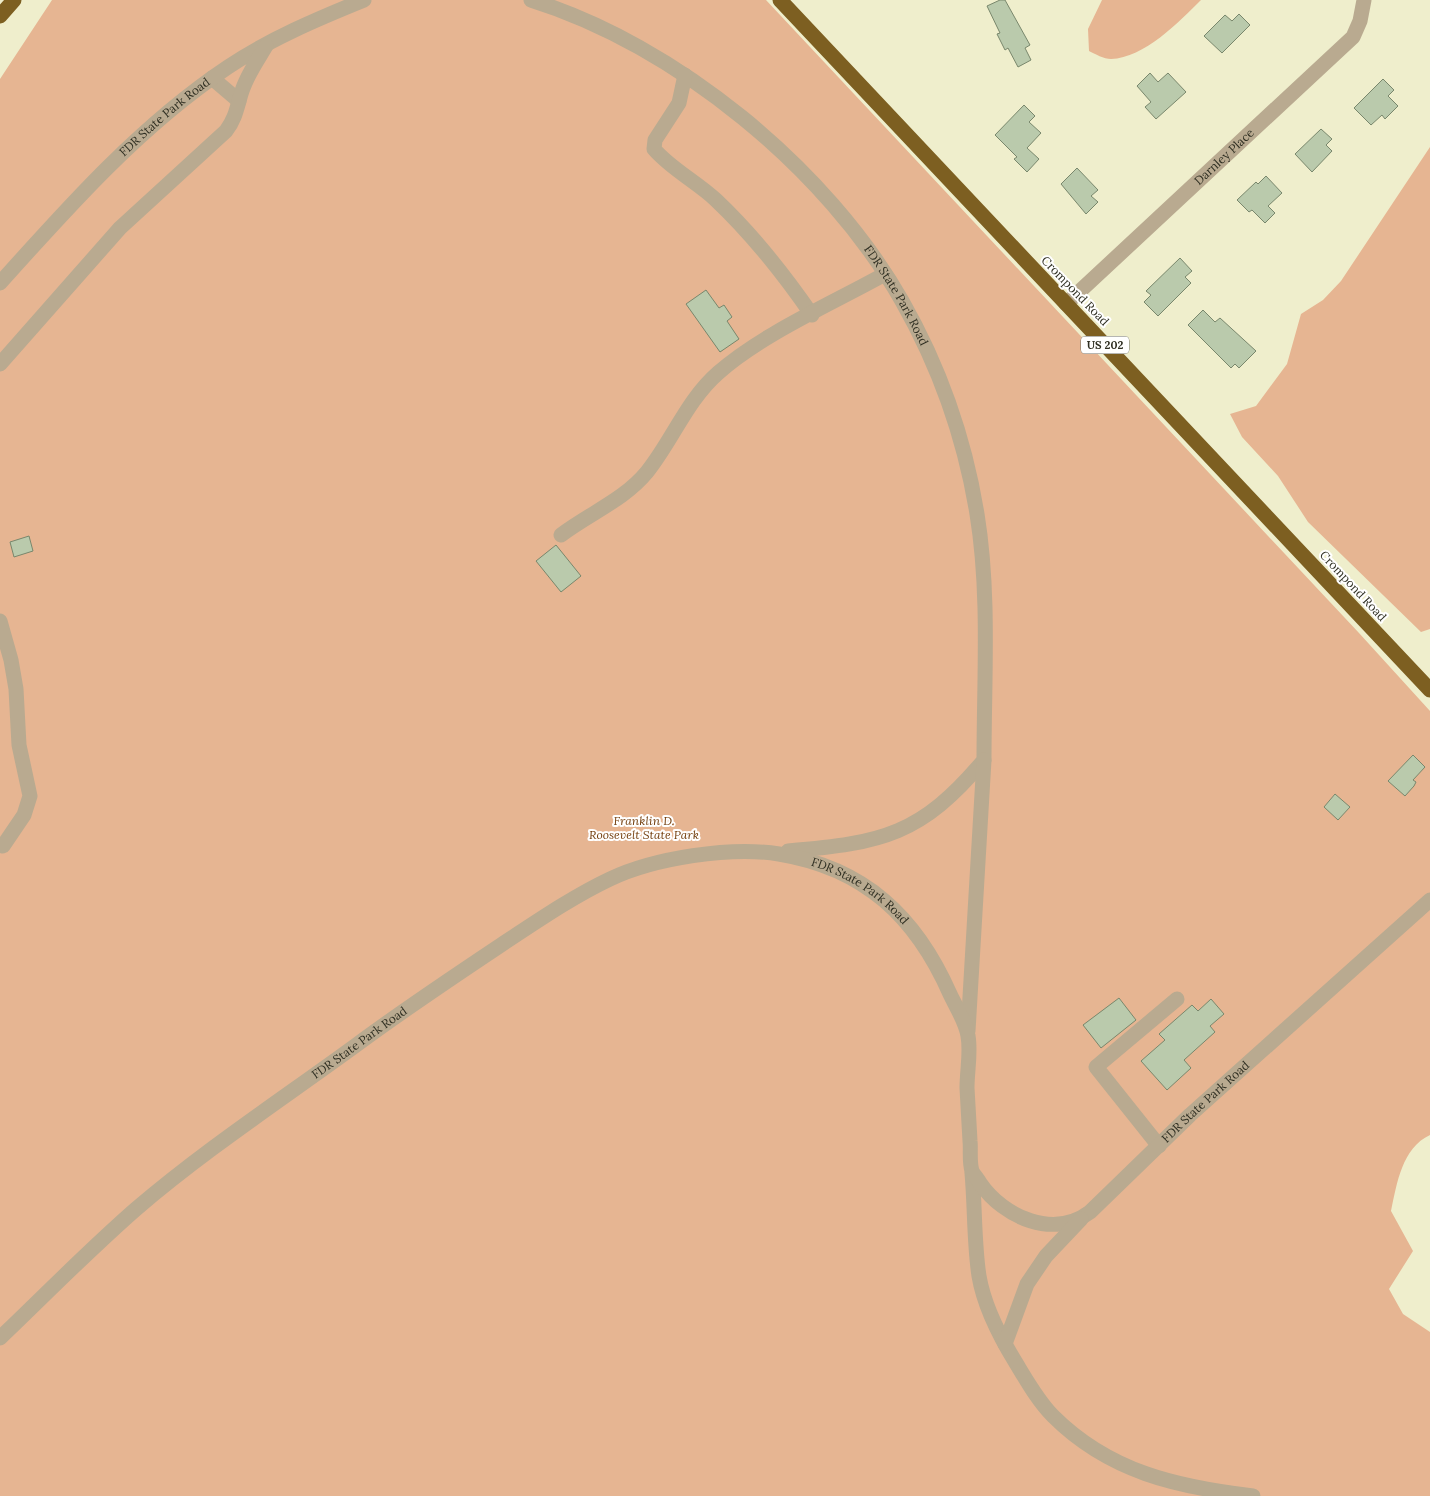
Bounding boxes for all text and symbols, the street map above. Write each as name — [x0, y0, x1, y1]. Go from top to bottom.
street label: FDR State Park Road — [116, 74, 212, 159]
street label: Darnley Place — [1191, 125, 1257, 188]
street label: FDR State Park Road — [861, 242, 932, 348]
street label: Crompond Road — [1038, 253, 1112, 329]
road number: US 202 — [1081, 336, 1129, 354]
street label: Crompond Road — [1317, 547, 1390, 624]
park label: Franklin D. Roosevelt State Park — [589, 813, 699, 842]
street label: FDR State Park Road — [810, 854, 912, 927]
street label: FDR State Park Road — [308, 1003, 410, 1082]
street label: FDR State Park Road — [1158, 1057, 1252, 1146]

